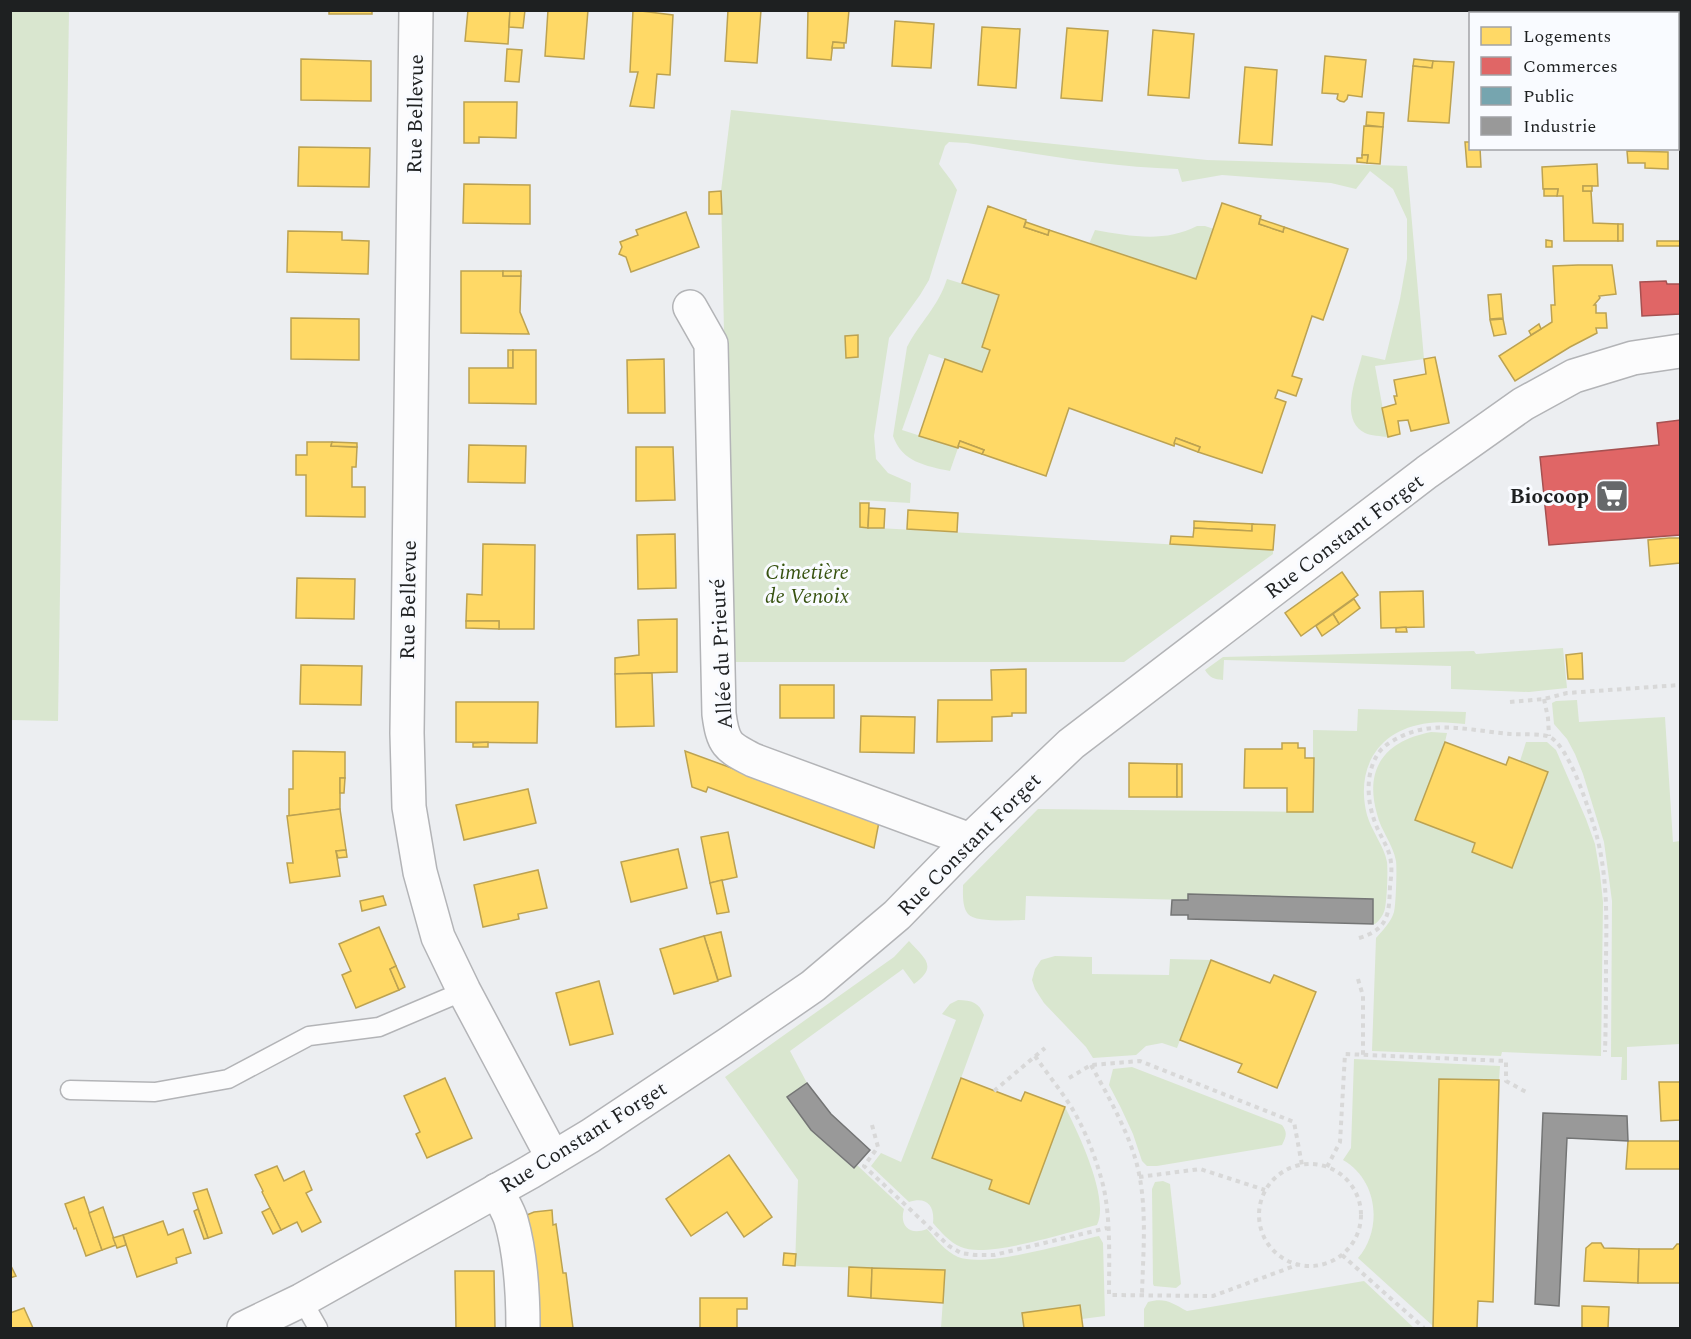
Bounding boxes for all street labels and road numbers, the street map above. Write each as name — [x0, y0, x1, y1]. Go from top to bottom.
street label: Rue Bellevue — [399, 54, 433, 174]
street label: Rue Constant Forget — [1258, 466, 1431, 607]
street label: Rue Bellevue — [392, 540, 426, 660]
street label: Allée du Prieuré — [702, 578, 742, 730]
street label: Rue Constant Forget — [890, 765, 1049, 924]
street label: Rue Constant Forget — [494, 1073, 673, 1202]

